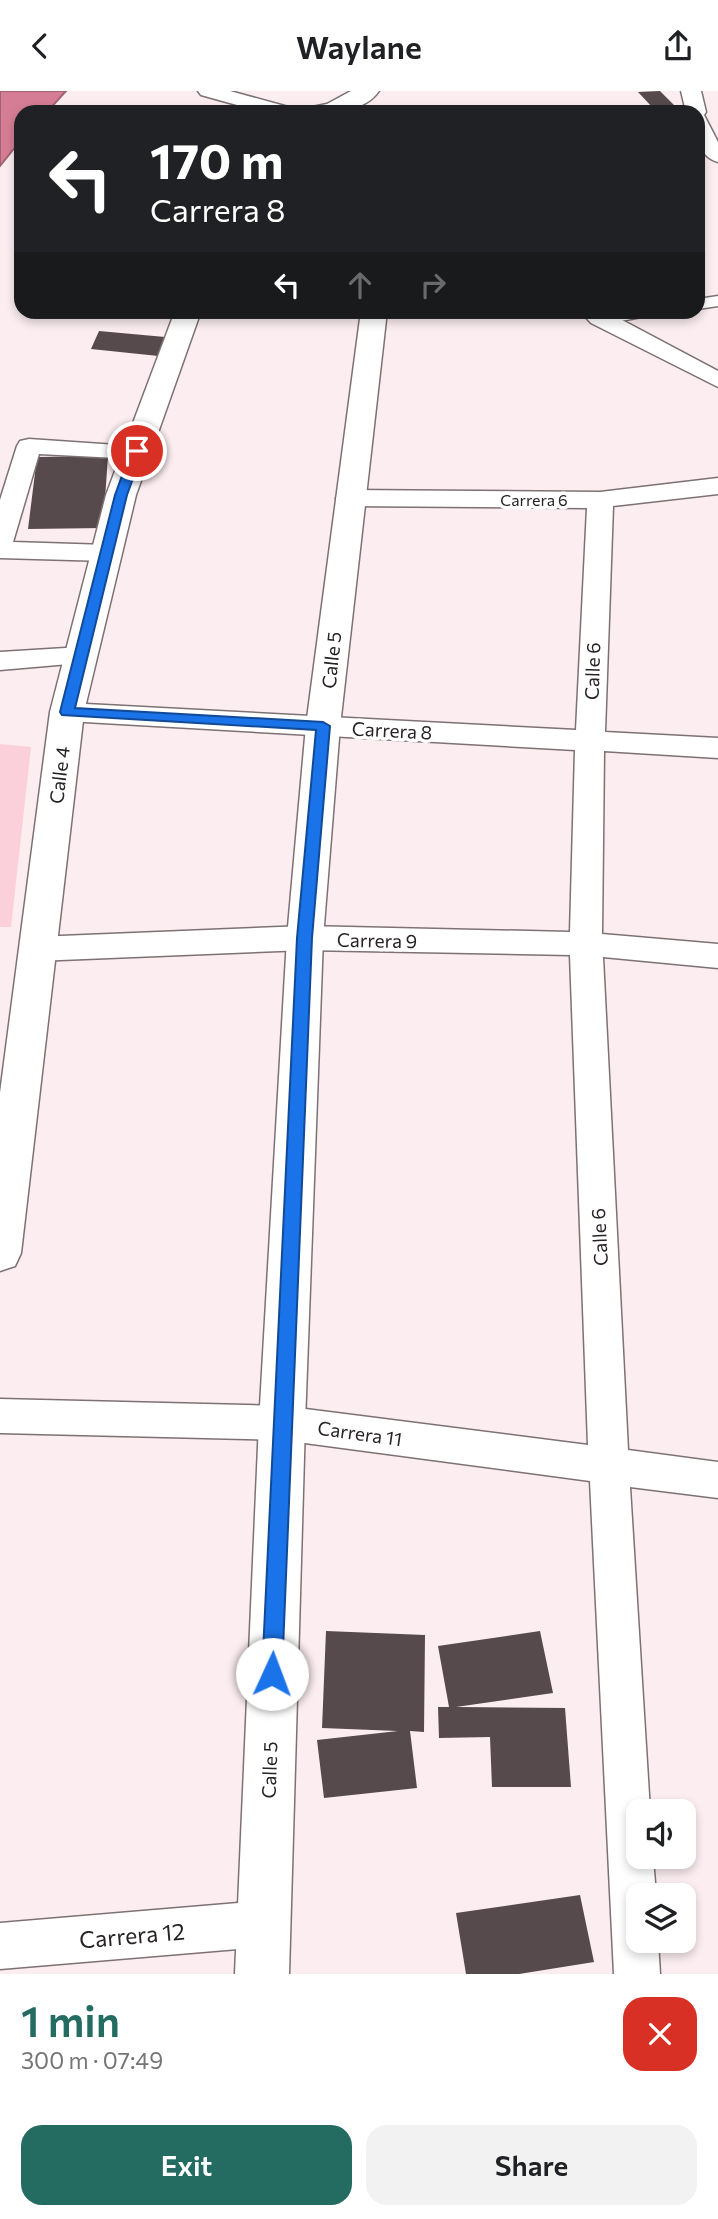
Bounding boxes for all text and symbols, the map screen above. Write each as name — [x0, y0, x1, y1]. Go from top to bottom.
text: Waylane — [296, 26, 422, 66]
icon: back — [21, 27, 59, 65]
icon: share — [659, 27, 697, 65]
text: 170 m — [150, 129, 283, 189]
icon: left — [35, 133, 126, 224]
text: Carrera 8 — [150, 189, 285, 229]
icon: left — [268, 266, 306, 304]
icon: ahead — [341, 266, 379, 304]
icon: right — [414, 266, 452, 304]
pin — [107, 421, 167, 481]
icon: arrive — [118, 432, 156, 470]
street label: Carrera 6 — [500, 490, 568, 509]
street label: Calle 5 — [317, 630, 345, 690]
street label: Calle 6 — [579, 642, 605, 700]
street label: Carrera 8 — [351, 716, 433, 744]
street label: Calle 4 — [44, 745, 74, 805]
street label: Carrera 9 — [337, 928, 417, 952]
street label: Calle 6 — [586, 1208, 612, 1266]
street label: Carrera 11 — [316, 1416, 404, 1450]
position arrow — [235, 1637, 309, 1711]
street label: Calle 5 — [257, 1741, 281, 1799]
map controls — [626, 1799, 696, 1953]
button: sound — [626, 1799, 696, 1869]
button: layers — [626, 1883, 696, 1953]
street label: Carrera 12 — [78, 1916, 186, 1954]
text: 1 min — [21, 1994, 120, 2046]
button: close — [623, 1997, 697, 2071]
text: 300 m · 07:49 — [21, 2046, 163, 2074]
button: Exit — [21, 2125, 352, 2205]
button: Share — [366, 2125, 697, 2205]

